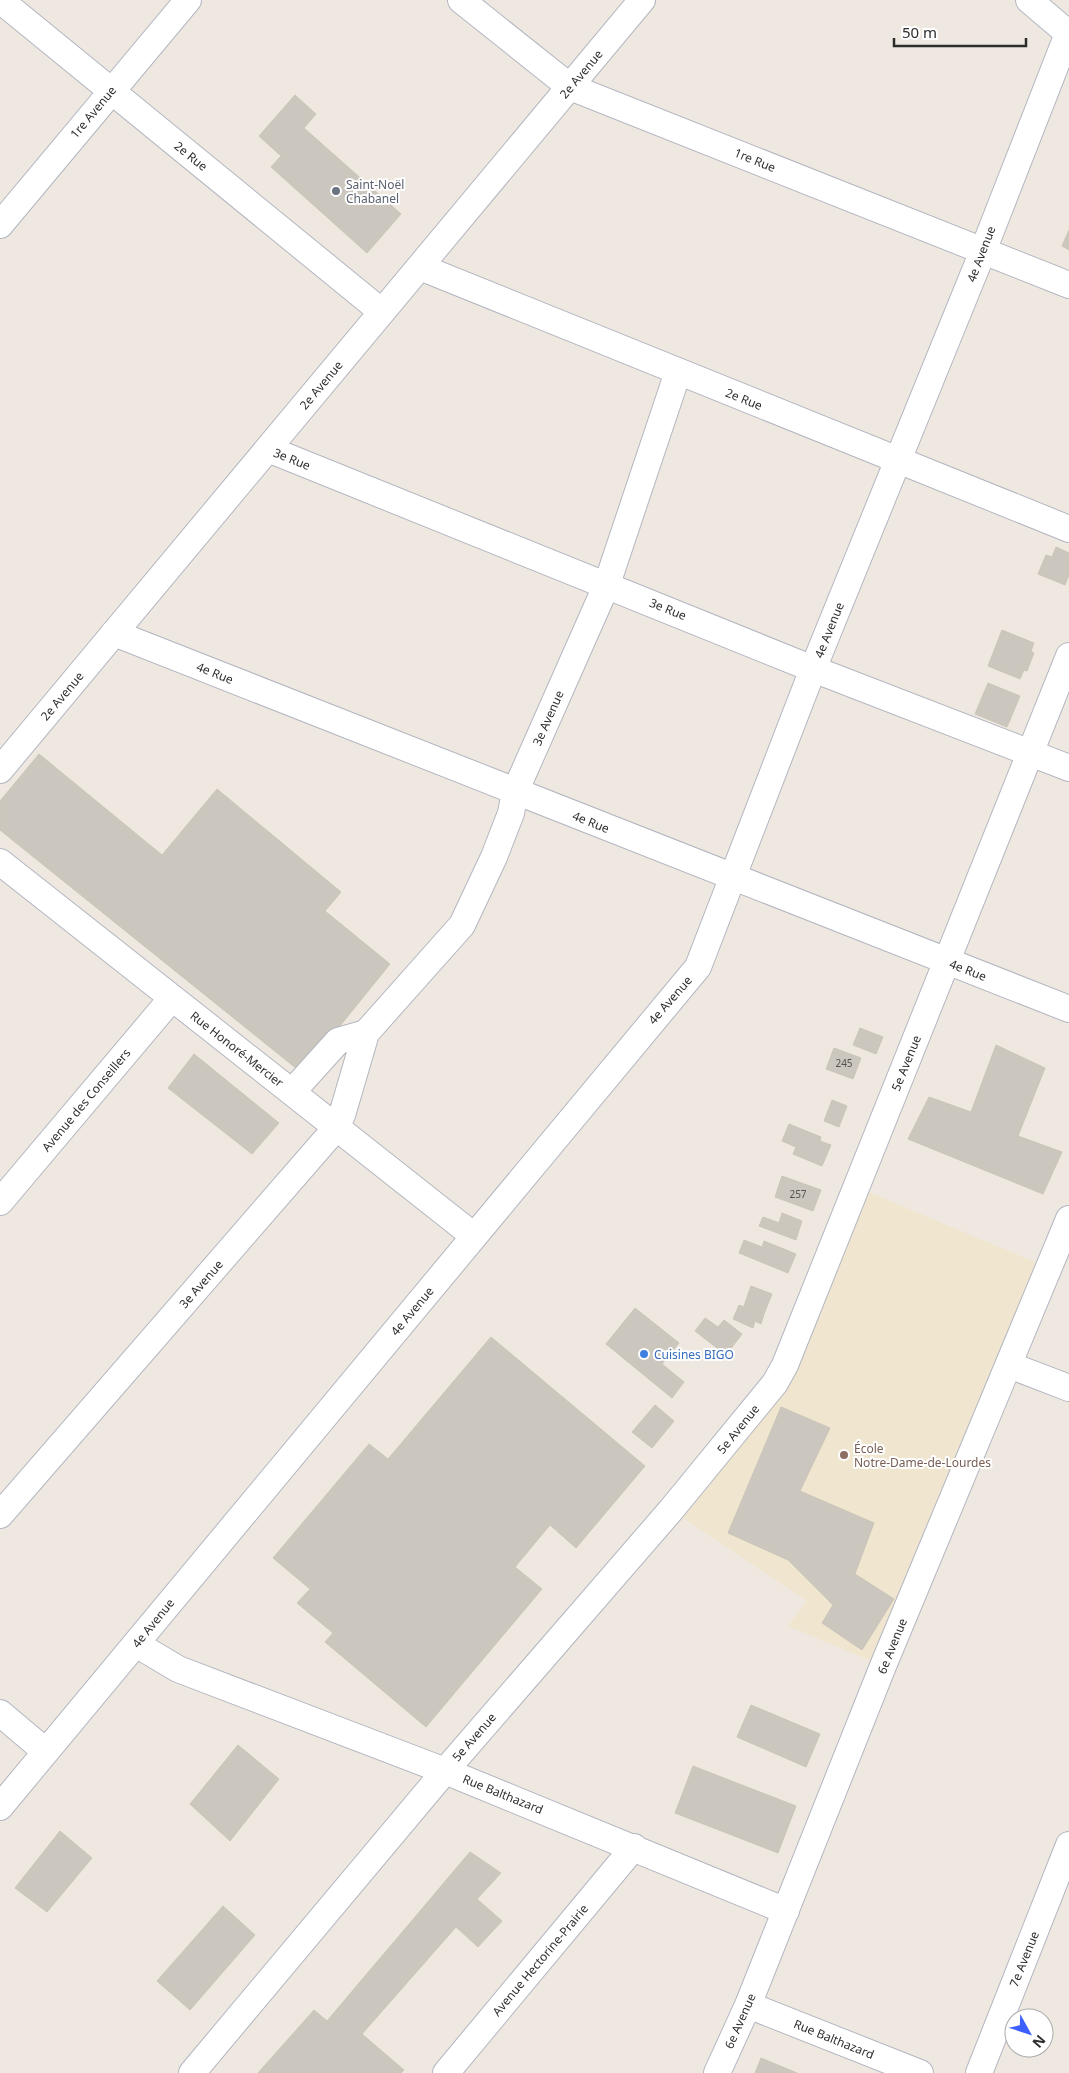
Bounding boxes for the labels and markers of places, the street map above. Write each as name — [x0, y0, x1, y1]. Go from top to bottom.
place label: Saint-Noël Chabanel — [346, 176, 404, 207]
marker: Saint-Noël Chabanel — [330, 185, 342, 197]
place label: Cuisines BIGO — [654, 1346, 734, 1363]
marker: Cuisines BIGO — [638, 1348, 650, 1360]
place label: École Notre-Dame-de-Lourdes — [854, 1440, 991, 1471]
marker: École Notre-Dame-de-Lourdes — [838, 1449, 850, 1461]

